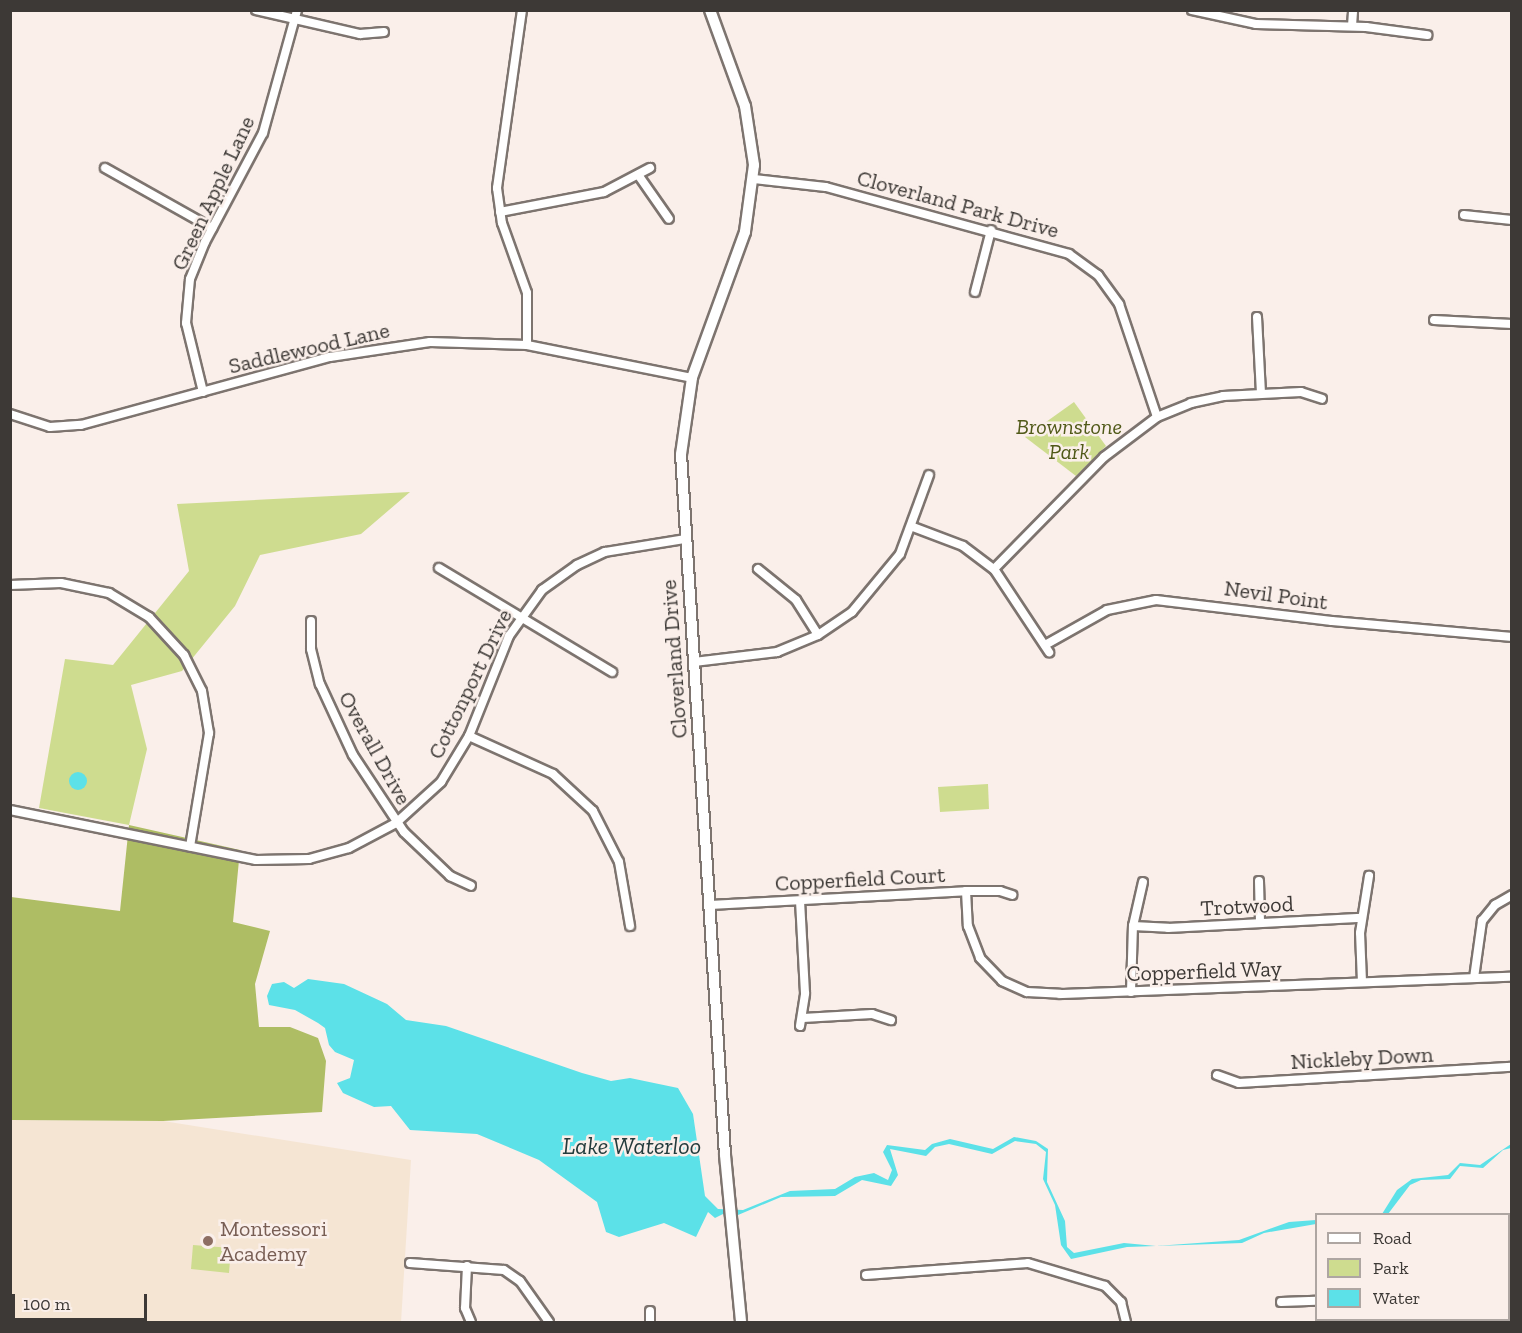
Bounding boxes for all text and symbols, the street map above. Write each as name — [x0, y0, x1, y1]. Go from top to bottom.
street label: Green Apple Lane — [166, 111, 260, 275]
street label: Cloverland Park Drive — [854, 164, 1062, 244]
street label: Saddlewood Lane — [226, 317, 392, 379]
park label: Brownstone Park — [1016, 413, 1122, 464]
street label: Nevil Point — [1223, 575, 1329, 615]
street label: Cloverland Drive — [655, 579, 693, 739]
street label: Cottonport Drive — [422, 605, 518, 763]
street label: Overall Drive — [333, 687, 417, 809]
street label: Copperfield Court — [774, 861, 946, 897]
street label: Trotwood — [1200, 890, 1294, 922]
street label: Copperfield Way — [1126, 955, 1282, 987]
street label: Nickleby Down — [1290, 1041, 1434, 1075]
water label: Lake Waterloo — [562, 1132, 702, 1160]
legend — [1315, 1213, 1510, 1321]
place label: Montessori Academy — [220, 1215, 327, 1266]
text: Road — [1373, 1227, 1412, 1249]
marker: Montessori Academy — [201, 1234, 215, 1248]
text: Park — [1373, 1257, 1409, 1279]
scale bar — [15, 1282, 150, 1320]
text: Water — [1373, 1287, 1420, 1309]
text: 100 m — [23, 1293, 70, 1315]

